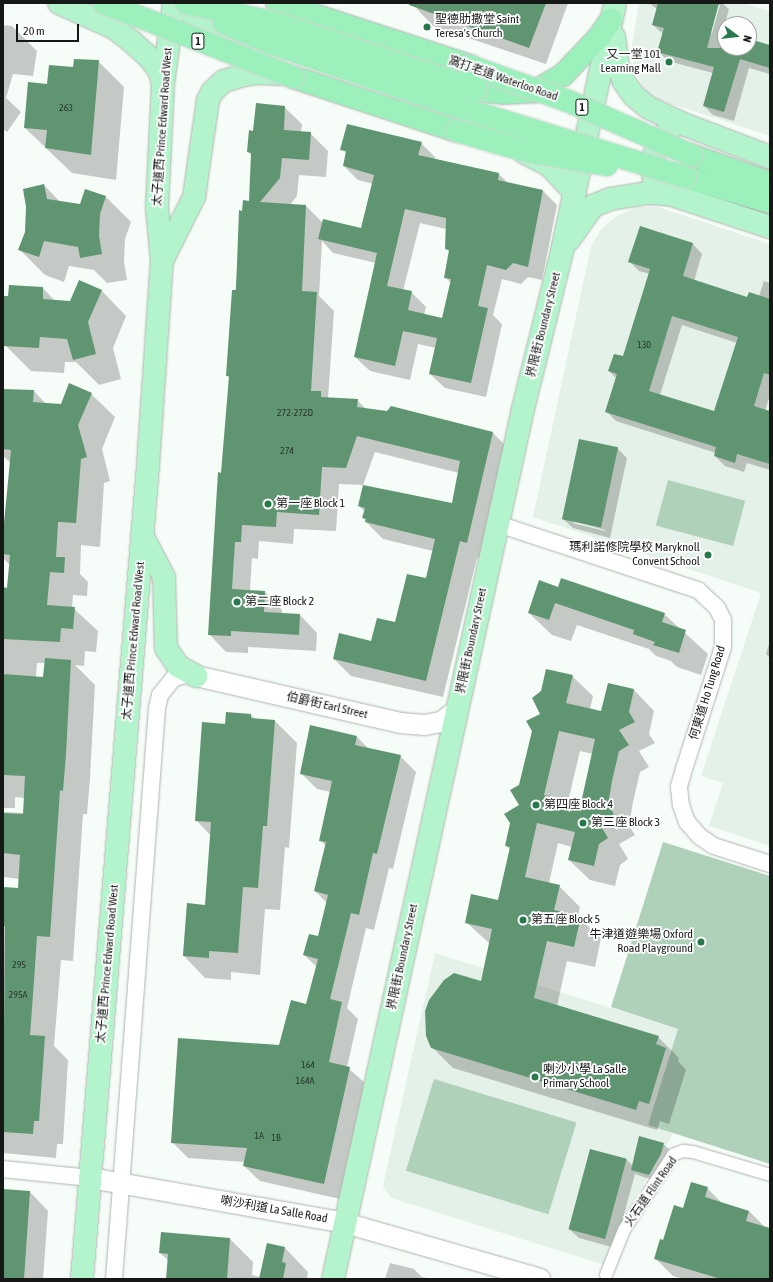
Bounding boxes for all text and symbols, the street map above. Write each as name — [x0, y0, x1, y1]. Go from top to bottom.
place label: 聖德肋撒堂 Saint Teresa's Church — [435, 13, 519, 41]
scale bar — [18, 16, 81, 42]
north arrow — [717, 16, 757, 56]
marker: 聖德肋撒堂 Saint Teresa's Church — [422, 22, 432, 32]
text: 20 m — [23, 24, 45, 38]
road number: 1 — [191, 32, 205, 50]
text: N — [741, 34, 754, 44]
street label: 太子道西 Prince Edward Road West — [150, 47, 176, 207]
place label: 又一堂 101 Learning Mall — [601, 48, 661, 76]
street label: 窩打老道 Waterloo Road — [446, 54, 560, 104]
marker: 又一堂 101 Learning Mall — [664, 57, 674, 67]
road number: 1 — [575, 98, 589, 116]
house number: 263 — [59, 102, 73, 114]
street label: 界限街 Boundary Street — [524, 271, 564, 379]
house number: 130 — [637, 339, 651, 351]
house number: 272-272D — [277, 407, 313, 419]
house number: 274 — [280, 445, 294, 457]
place label: 第一座 Block 1 — [276, 497, 345, 511]
marker: 第一座 Block 1 — [263, 499, 273, 509]
place label: 瑪利諾修院學校 Maryknoll Convent School — [569, 541, 700, 569]
marker: 瑪利諾修院學校 Maryknoll Convent School — [703, 550, 713, 560]
street label: 太子道西 Prince Edward Road West — [120, 561, 148, 721]
street label: 界限街 Boundary Street — [454, 587, 490, 695]
place label: 第二座 Block 2 — [245, 595, 314, 609]
marker: 第二座 Block 2 — [232, 597, 242, 607]
street label: 何東道 Ho Tung Road — [687, 644, 729, 742]
street label: 伯爵街 Earl Street — [285, 690, 369, 722]
place label: 第四座 Block 4 — [544, 798, 613, 812]
marker: 第四座 Block 4 — [531, 800, 541, 810]
place label: 第三座 Block 3 — [591, 816, 660, 830]
marker: 第三座 Block 3 — [578, 818, 588, 828]
street label: 太子道西 Prince Edward Road West — [94, 884, 122, 1044]
street label: 界限街 Boundary Street — [385, 903, 421, 1011]
place label: 第五座 Block 5 — [531, 913, 600, 927]
marker: 第五座 Block 5 — [518, 915, 528, 925]
place label: 牛津道遊樂場 Oxford Road Playground — [589, 928, 693, 956]
marker: 牛津道遊樂場 Oxford Road Playground — [696, 937, 706, 947]
house number: 295 — [12, 959, 26, 971]
house number: 295A — [9, 989, 27, 1001]
house number: 164 — [301, 1059, 315, 1071]
place label: 喇沙小學 La Salle Primary School — [543, 1063, 627, 1091]
marker: 喇沙小學 La Salle Primary School — [530, 1072, 540, 1082]
house number: 164A — [296, 1075, 314, 1087]
house number: 1A — [254, 1130, 264, 1142]
house number: 1B — [271, 1132, 281, 1144]
street label: 火石道 Flint Road — [622, 1154, 680, 1230]
street label: 喇沙利道 La Salle Road — [219, 1194, 329, 1226]

